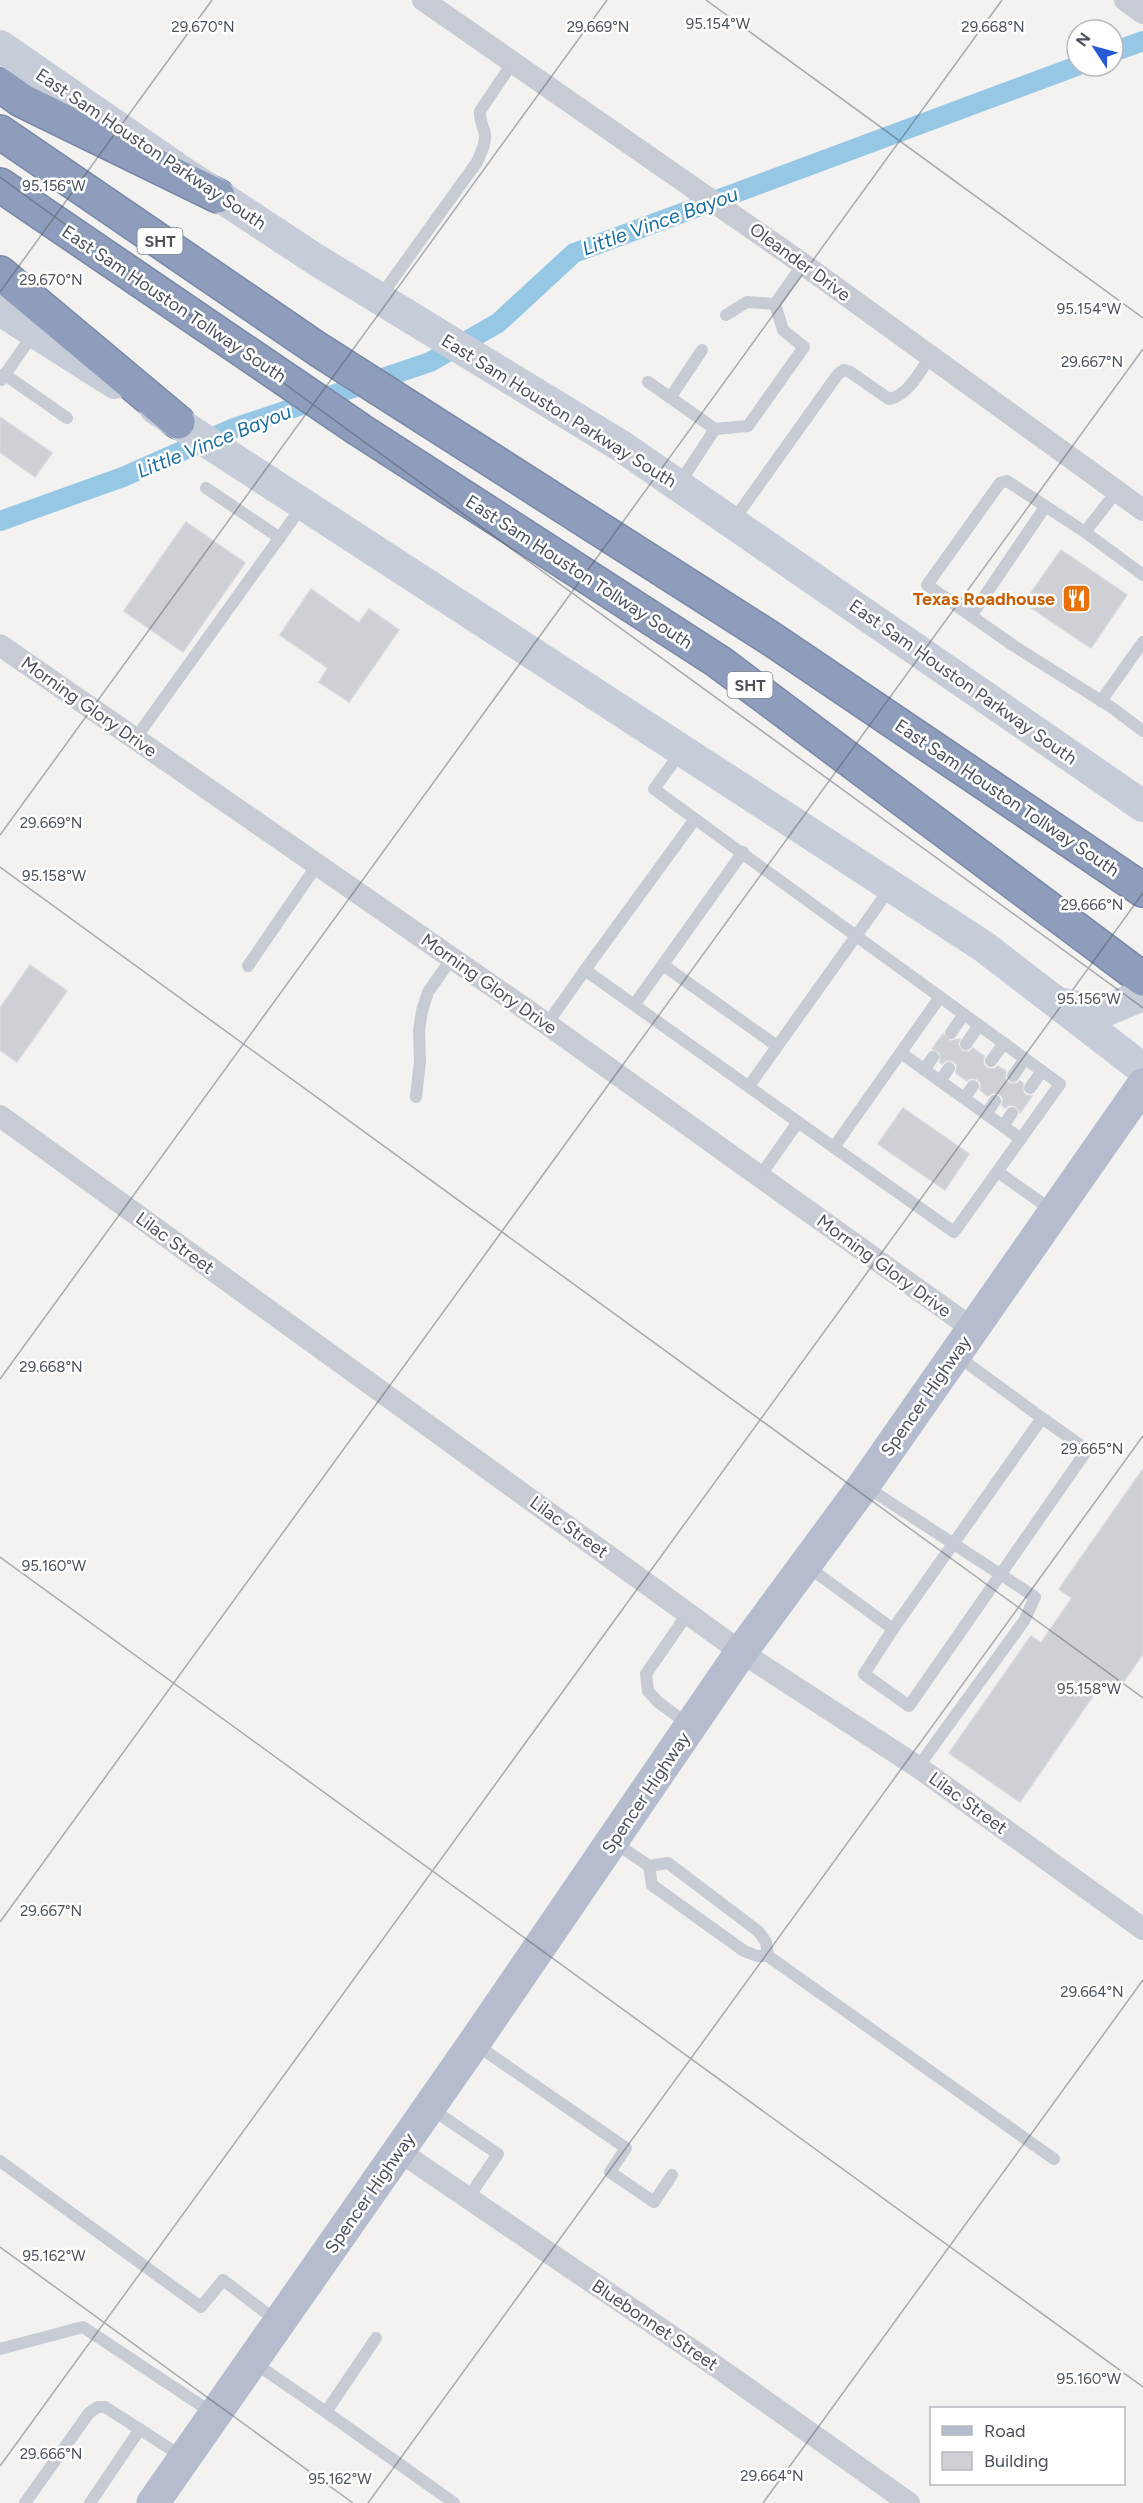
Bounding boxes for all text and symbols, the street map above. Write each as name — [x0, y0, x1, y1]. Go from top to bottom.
text: 95.154°W — [686, 15, 751, 33]
text: 29.670°N — [171, 18, 235, 36]
text: 29.669°N — [567, 18, 629, 36]
text: 29.668°N — [961, 18, 1025, 36]
north arrow — [1065, 18, 1125, 78]
text: N — [1072, 29, 1095, 50]
street label: East Sam Houston Parkway South — [32, 64, 270, 234]
text: 95.156°W — [22, 177, 86, 195]
water label: Little Vince Bayou — [579, 182, 741, 260]
street label: Oleander Drive — [745, 218, 855, 306]
street label: East Sam Houston Tollway South — [58, 221, 290, 387]
road number: SHT — [138, 228, 182, 254]
text: 29.670°N — [19, 271, 83, 289]
text: 95.154°W — [1057, 300, 1122, 318]
street label: East Sam Houston Parkway South — [437, 329, 681, 493]
text: 29.667°N — [1061, 353, 1123, 371]
water label: Little Vince Bayou — [133, 399, 295, 483]
street label: East Sam Houston Tollway South — [461, 490, 697, 654]
restaurant icon: Texas Roadhouse — [1060, 583, 1092, 615]
place label: Texas Roadhouse — [913, 588, 1055, 610]
street label: East Sam Houston Parkway South — [845, 595, 1081, 769]
street label: Morning Glory Drive — [17, 652, 161, 762]
road number: SHT — [728, 672, 772, 698]
street label: East Sam Houston Tollway South — [891, 715, 1123, 881]
text: 29.669°N — [20, 814, 82, 832]
text: 95.158°W — [22, 867, 87, 885]
text: 29.666°N — [1061, 896, 1123, 914]
street label: Morning Glory Drive — [417, 929, 561, 1039]
text: 95.156°W — [1057, 990, 1121, 1008]
street label: Lilac Street — [132, 1207, 219, 1279]
street label: Morning Glory Drive — [813, 1210, 956, 1322]
street label: Spencer Highway — [876, 1331, 976, 1461]
text: 29.668°N — [19, 1358, 83, 1376]
text: 29.665°N — [1061, 1440, 1123, 1458]
street label: Lilac Street — [526, 1491, 613, 1563]
text: 95.160°W — [22, 1557, 87, 1575]
text: 95.158°W — [1057, 1680, 1122, 1698]
street label: Spencer Highway — [597, 1727, 695, 1858]
street label: Lilac Street — [925, 1767, 1012, 1839]
text: 29.667°N — [20, 1902, 82, 1920]
text: 29.664°N — [1060, 1983, 1124, 2001]
street label: Spencer Highway — [320, 2128, 420, 2258]
text: 95.162°W — [22, 2247, 86, 2265]
street label: Bluebonnet Street — [588, 2275, 722, 2375]
text: 95.160°W — [1057, 2370, 1122, 2388]
legend — [930, 2407, 1125, 2485]
text: Road — [984, 2420, 1025, 2442]
text: 29.666°N — [20, 2445, 82, 2463]
text: Building — [984, 2450, 1049, 2472]
text: 29.664°N — [740, 2467, 804, 2485]
text: 95.162°W — [308, 2470, 372, 2488]

